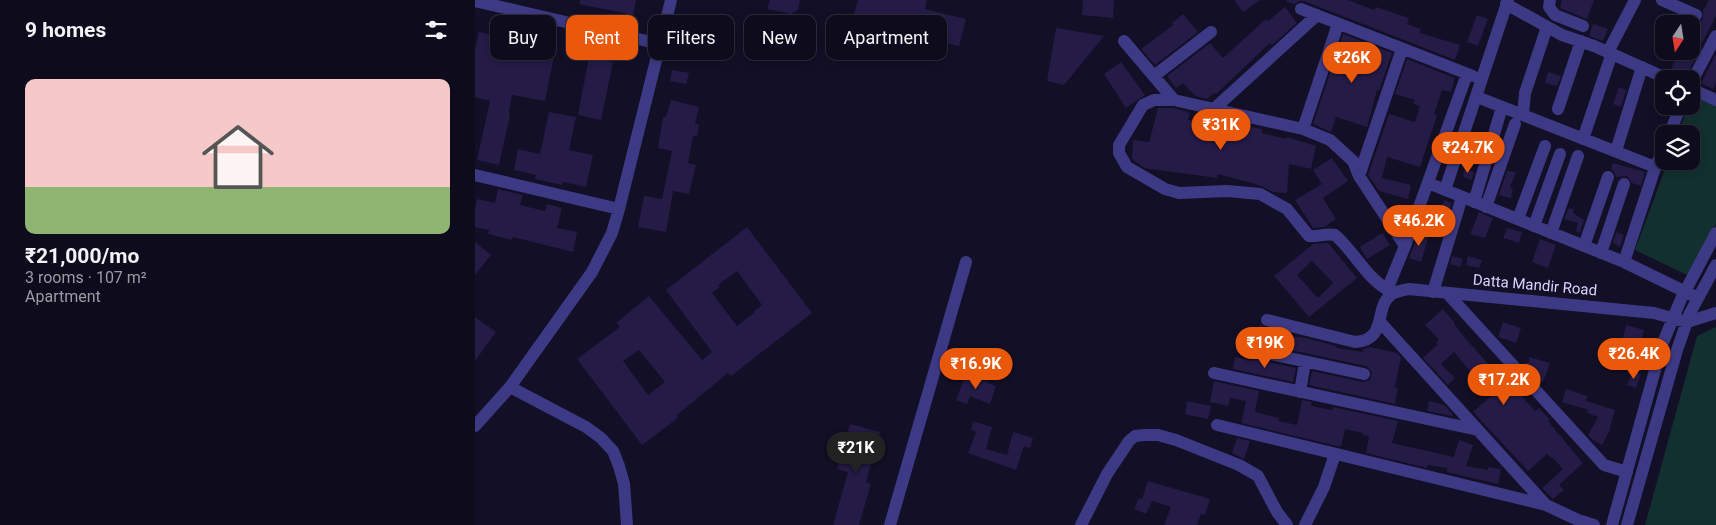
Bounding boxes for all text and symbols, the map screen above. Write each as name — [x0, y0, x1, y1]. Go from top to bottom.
chip: Buy — [490, 15, 556, 60]
chip: Rent — [566, 15, 638, 60]
chip: Filters — [648, 15, 734, 60]
chip: New — [744, 15, 816, 60]
chip: Apartment — [826, 15, 947, 60]
north arrow — [1655, 15, 1700, 60]
map controls — [1655, 15, 1700, 170]
icon: filters — [422, 16, 450, 44]
text: 9 homes — [25, 18, 106, 42]
pin: ₹26K — [1322, 42, 1382, 84]
text: ₹26K — [1334, 48, 1370, 67]
button: locate — [1655, 70, 1700, 115]
pin: ₹31K — [1191, 108, 1251, 151]
icon: home — [193, 112, 283, 202]
text: ₹31K — [1203, 115, 1239, 134]
button: layers — [1655, 125, 1700, 170]
pin: ₹24.7K — [1427, 132, 1509, 174]
text: ₹24.7K — [1443, 138, 1493, 157]
pin: ₹46.2K — [1378, 204, 1460, 247]
text: ₹46.2K — [1394, 211, 1444, 230]
text: ₹21,000/mo — [25, 244, 139, 268]
text: 3 rooms · 107 m² — [25, 268, 147, 287]
street label: Datta Mandir Road — [1472, 271, 1598, 299]
text: Apartment — [25, 287, 101, 306]
pin: ₹19K — [1235, 326, 1295, 369]
text: ₹19K — [1247, 333, 1283, 352]
pin: ₹26.4K — [1593, 338, 1675, 380]
text: ₹26.4K — [1609, 344, 1659, 363]
pin: ₹16.9K — [935, 348, 1017, 390]
text: ₹16.9K — [951, 354, 1001, 373]
pin: ₹17.2K — [1463, 364, 1545, 406]
text: ₹17.2K — [1479, 370, 1529, 389]
pin: ₹21K — [826, 432, 886, 474]
text: ₹21K — [838, 438, 874, 457]

